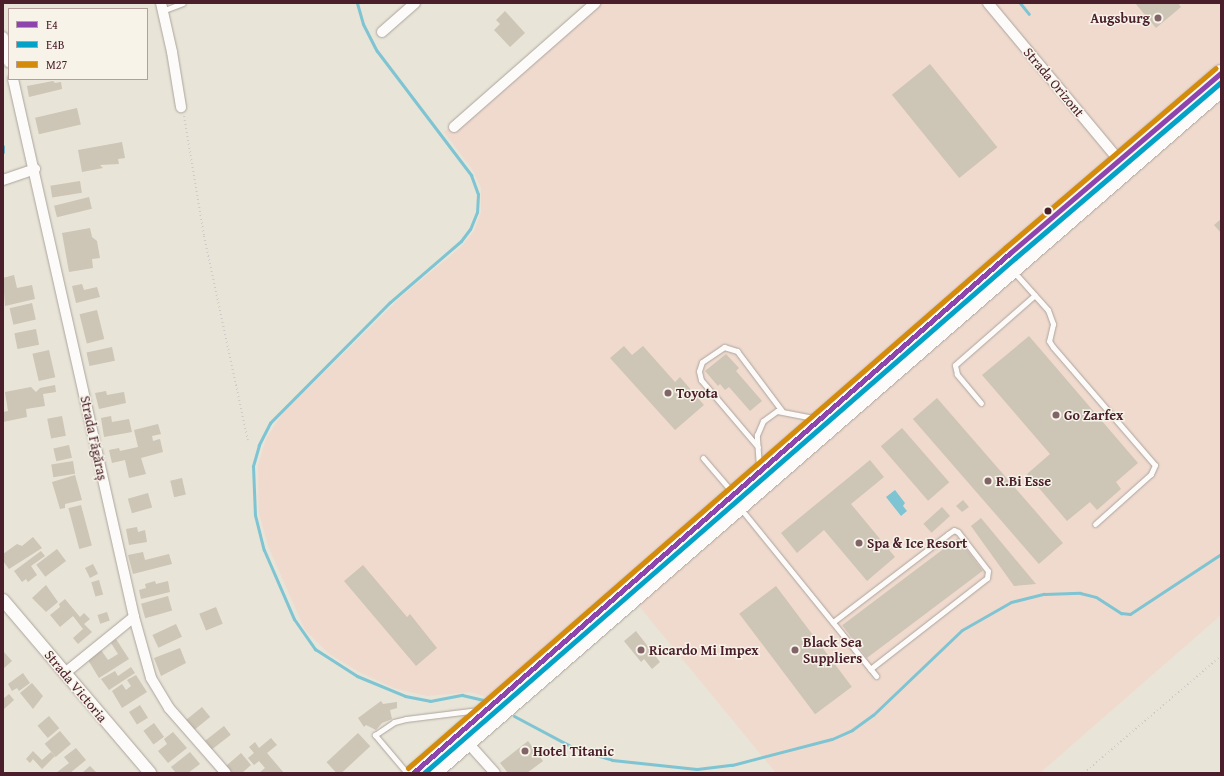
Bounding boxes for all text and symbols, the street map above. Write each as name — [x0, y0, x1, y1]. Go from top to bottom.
legend — [8, 8, 148, 80]
place label: Augsburg — [1090, 10, 1150, 26]
marker: Augsburg — [1153, 13, 1163, 23]
text: E4 — [46, 16, 58, 33]
text: E4B — [46, 36, 65, 53]
street label: Strada Orizont — [1020, 44, 1088, 120]
text: M27 — [46, 56, 67, 73]
unlabelled marker — [1043, 206, 1053, 216]
place label: Toyota — [676, 385, 718, 401]
marker: Toyota — [663, 388, 673, 398]
street label: Strada Făgăraș — [77, 394, 111, 482]
place label: Go Zarfex — [1064, 407, 1123, 423]
marker: Go Zarfex — [1051, 410, 1061, 420]
place label: R.Bi Esse — [996, 473, 1051, 489]
marker: R.Bi Esse — [983, 476, 993, 486]
place label: Spa & Ice Resort — [867, 535, 967, 551]
marker: Spa & Ice Resort — [854, 538, 864, 548]
place label: Black Sea Suppliers — [803, 634, 862, 666]
place label: Ricardo Mi Impex — [649, 642, 759, 658]
marker: Ricardo Mi Impex — [636, 645, 646, 655]
marker: Black Sea Suppliers — [790, 645, 800, 655]
street label: Strada Victoria — [41, 647, 111, 725]
place label: Hotel Titanic — [533, 743, 614, 759]
marker: Hotel Titanic — [520, 746, 530, 756]

